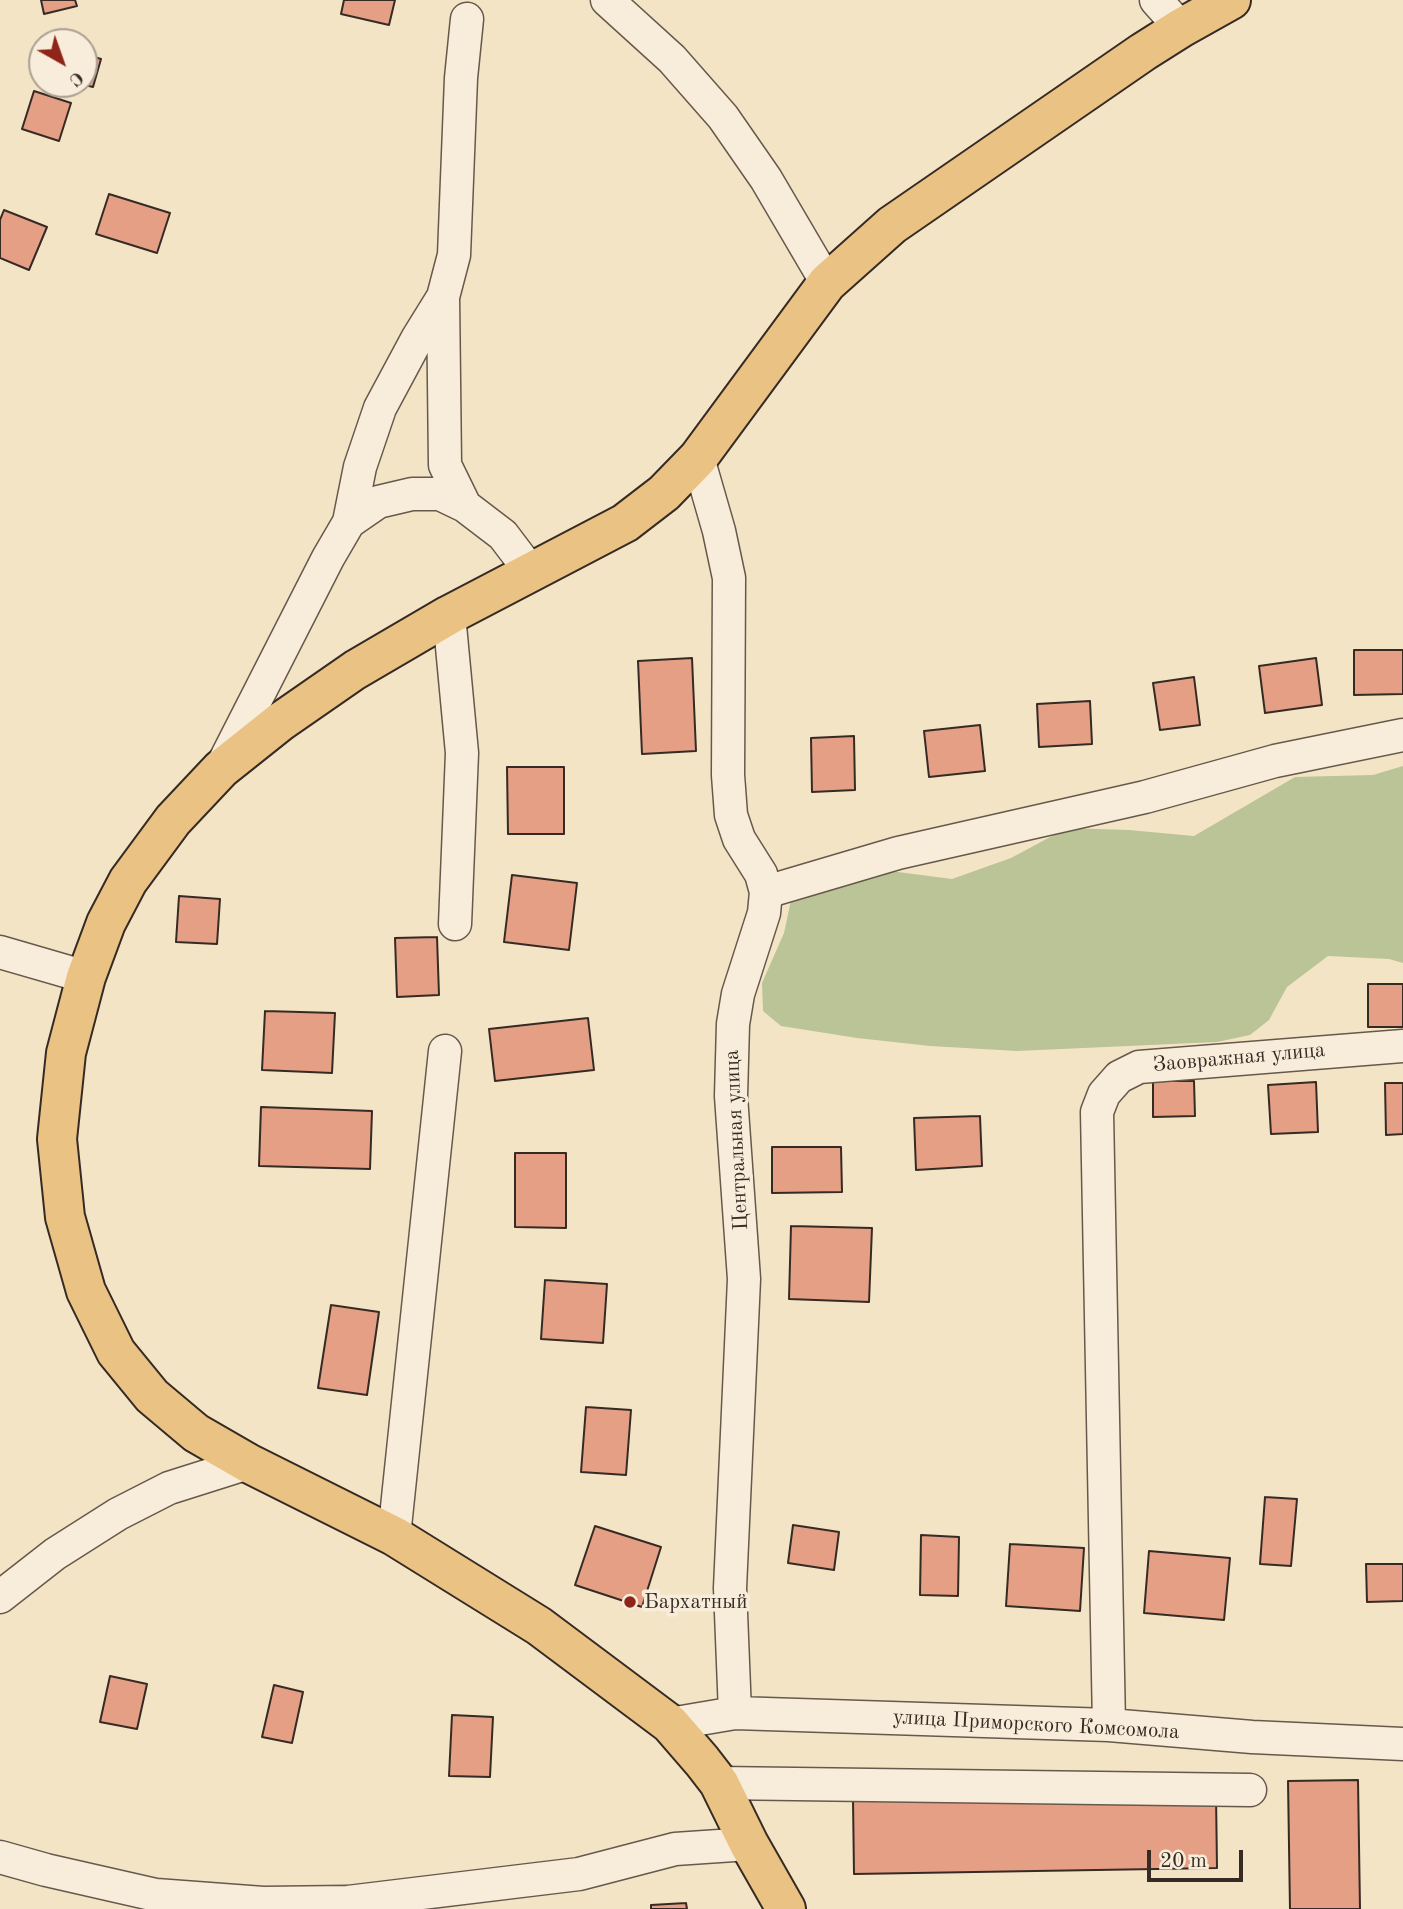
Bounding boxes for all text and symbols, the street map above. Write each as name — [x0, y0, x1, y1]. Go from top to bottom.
north arrow — [28, 28, 98, 98]
text: С — [65, 67, 86, 89]
street label: Заовражная улица — [1152, 1038, 1326, 1078]
street label: Центральная улица — [720, 1049, 754, 1231]
place label: Бархатный — [644, 1589, 747, 1615]
marker: Бархатный — [622, 1594, 638, 1610]
street label: улица Приморского Комсомола — [892, 1705, 1180, 1745]
scale bar — [1151, 1836, 1247, 1880]
text: 20 m — [1160, 1851, 1207, 1872]

